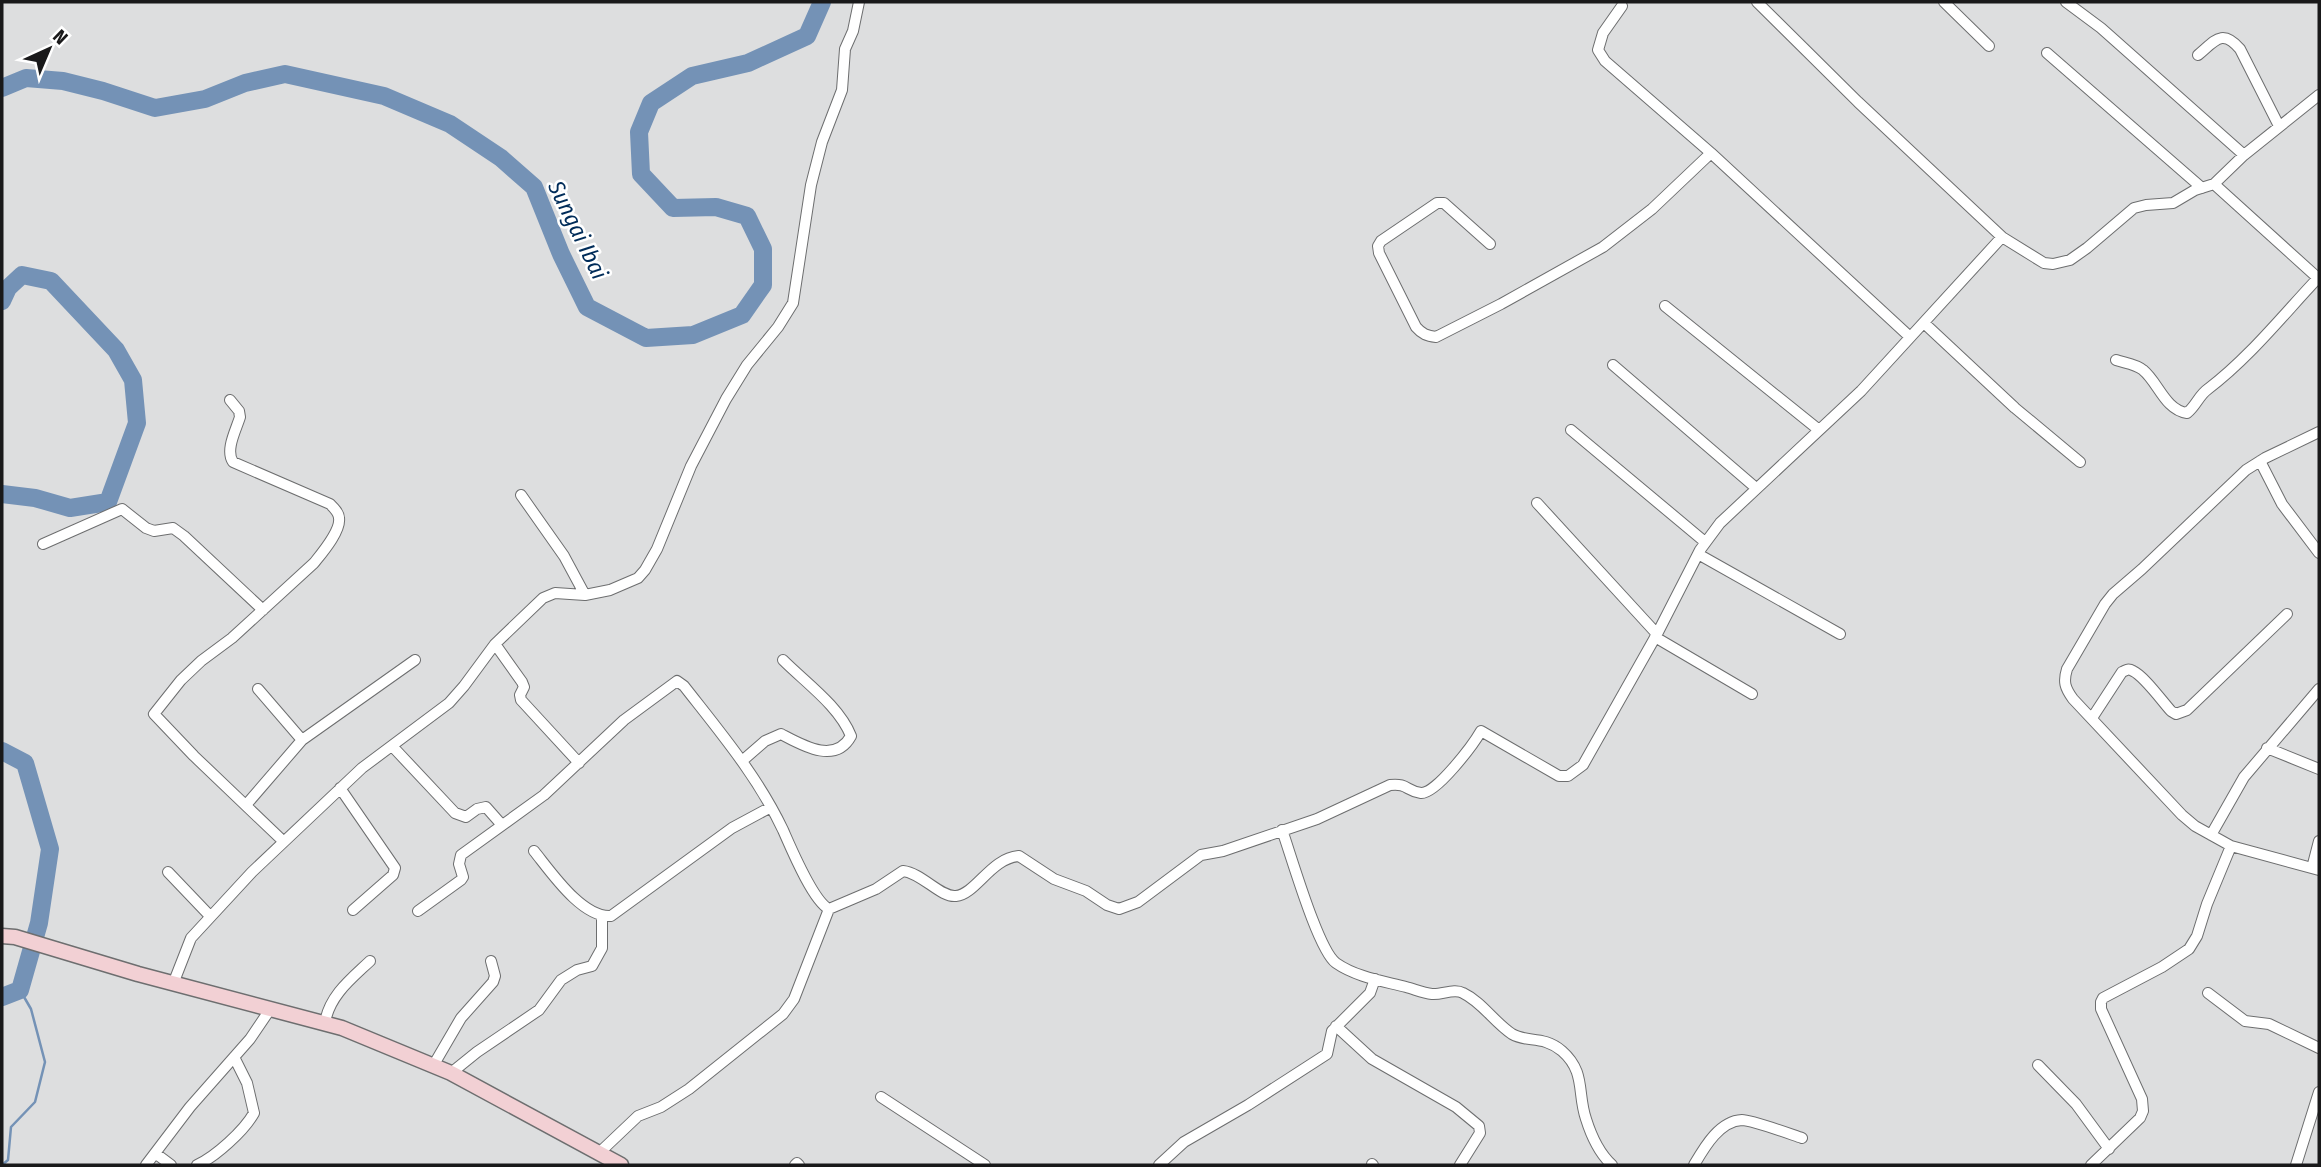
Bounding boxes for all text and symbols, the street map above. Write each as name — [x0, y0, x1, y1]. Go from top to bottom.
north arrow — [14, 14, 84, 84]
text: N — [48, 25, 73, 49]
water label: Sungai Ibai — [542, 175, 614, 284]

